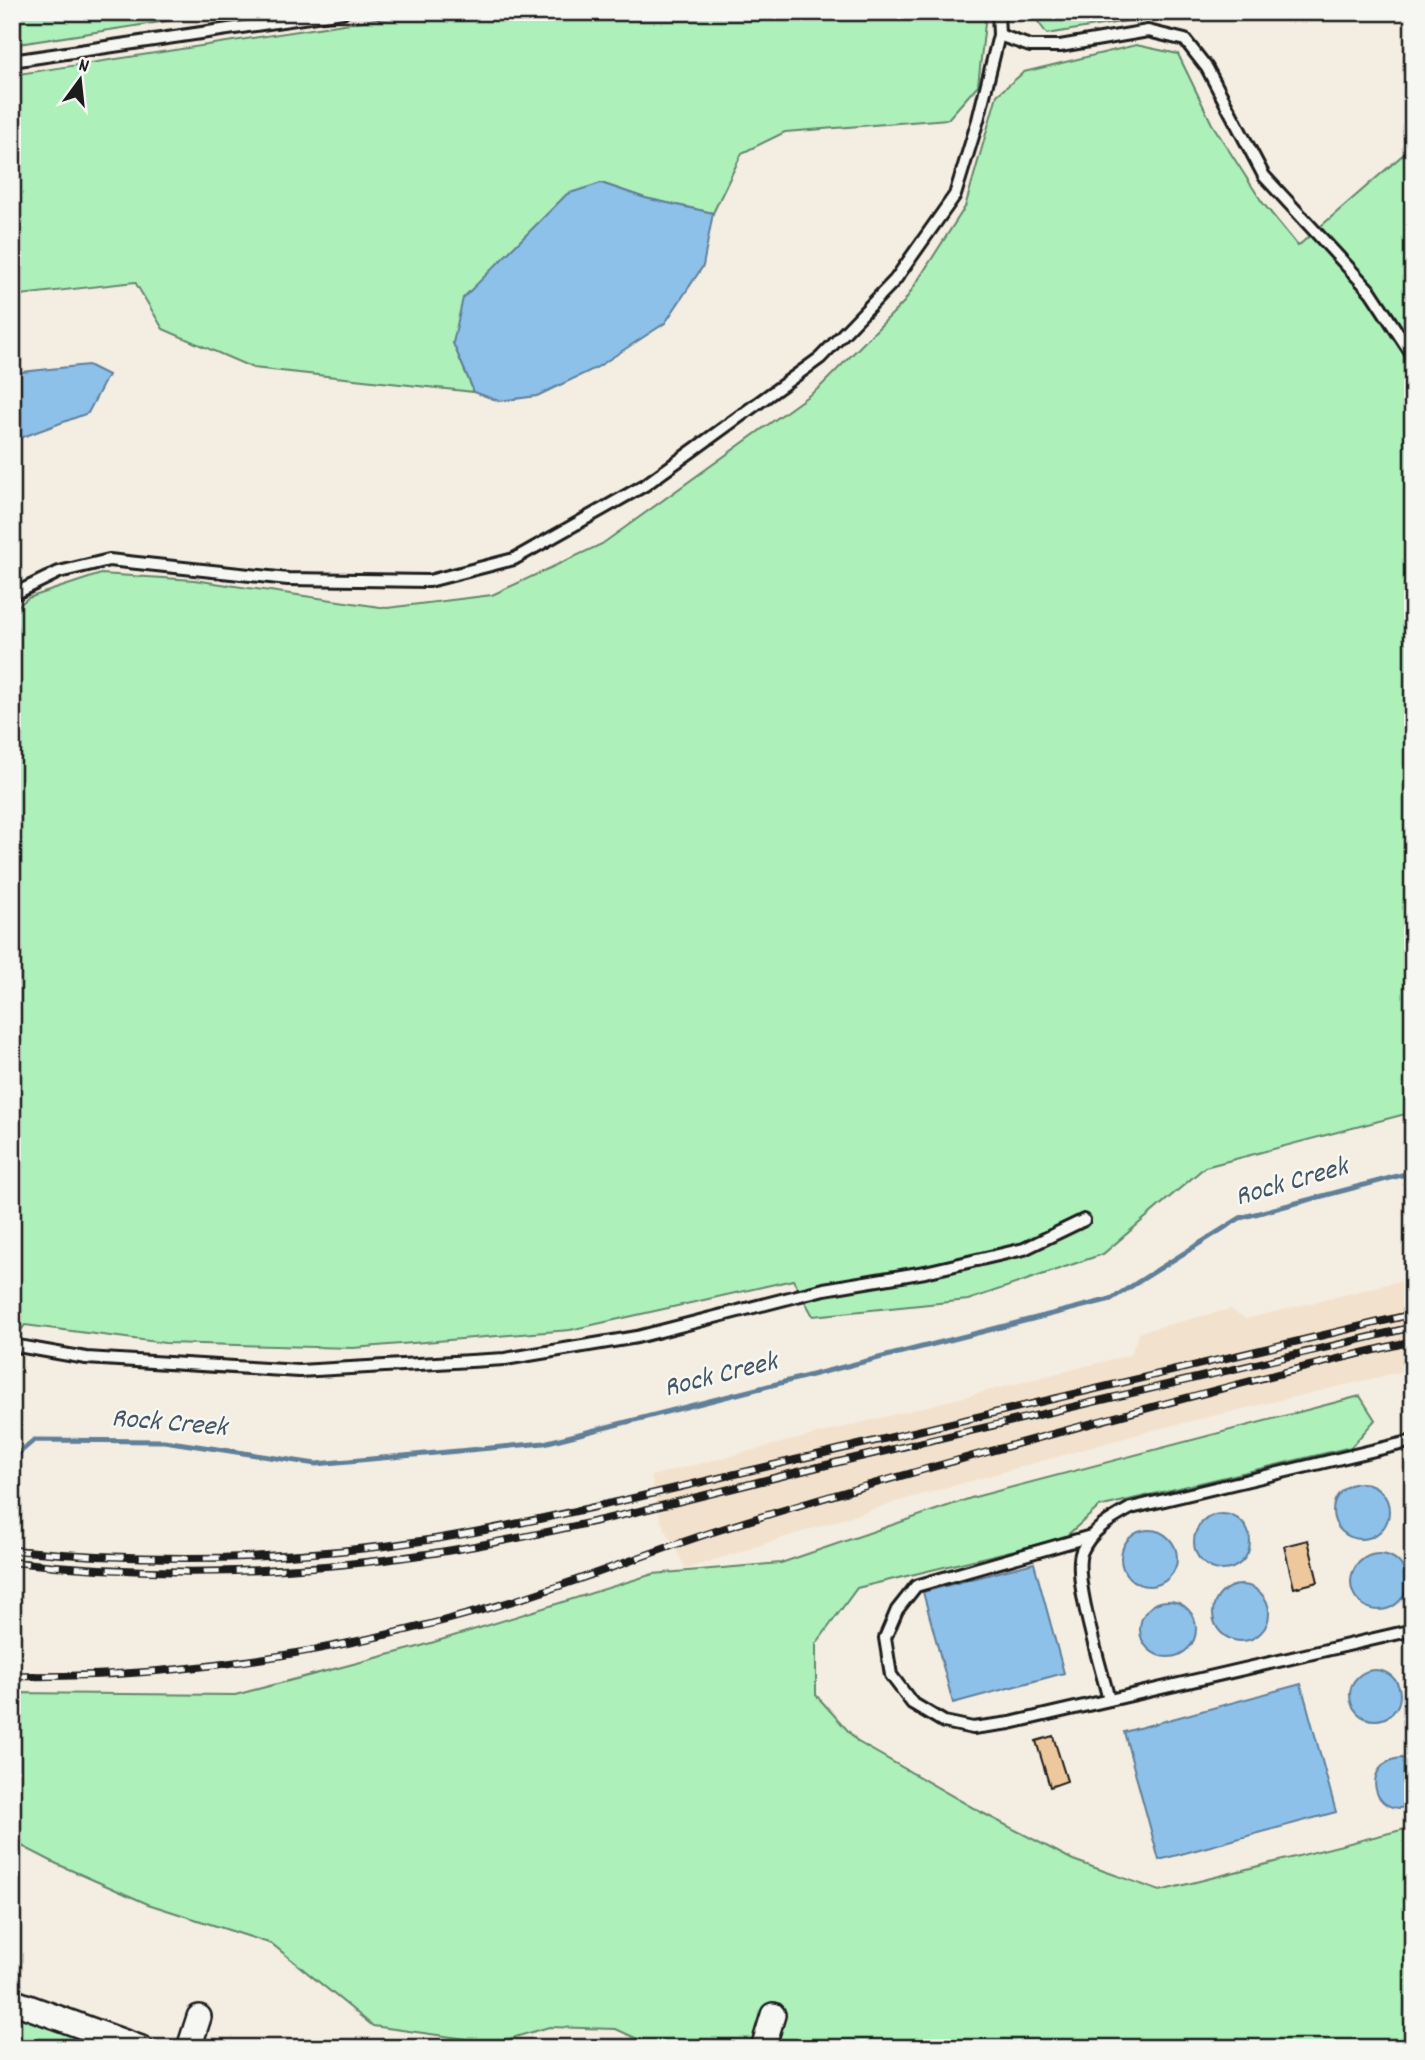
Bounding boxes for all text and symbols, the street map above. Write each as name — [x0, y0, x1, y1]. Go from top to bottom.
north arrow — [46, 46, 116, 116]
text: N — [75, 53, 92, 81]
water label: Rock Creek — [1231, 1148, 1355, 1219]
water label: Rock Creek — [660, 1343, 784, 1410]
water label: Rock Creek — [110, 1400, 231, 1450]

